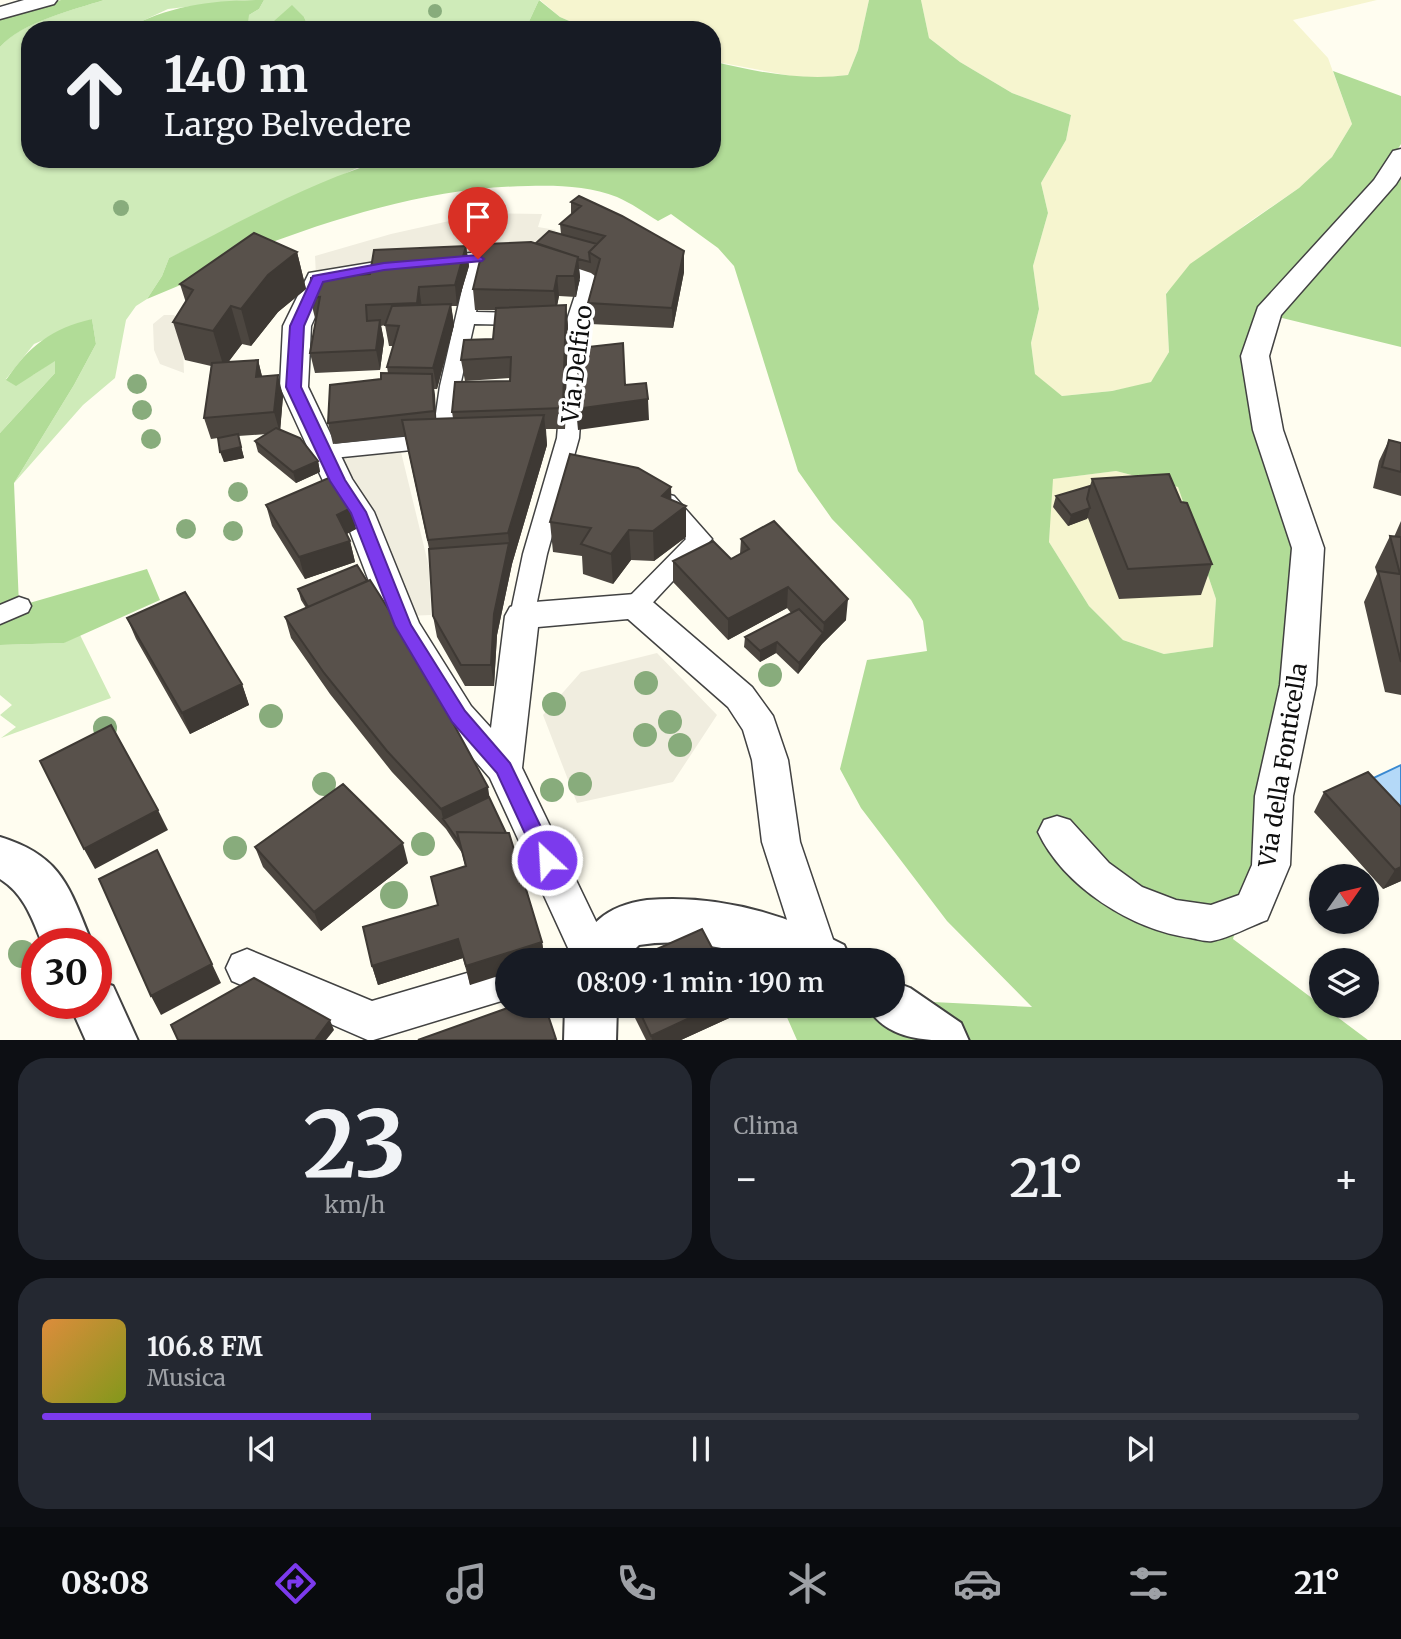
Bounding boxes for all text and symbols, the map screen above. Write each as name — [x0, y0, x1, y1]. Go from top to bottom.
text: 140 m — [164, 44, 308, 105]
icon: ahead — [49, 49, 140, 140]
text: Largo Belvedere — [164, 105, 411, 145]
pin — [448, 187, 508, 259]
icon: arrive — [459, 198, 497, 236]
street label: Via Delfico — [555, 303, 598, 425]
street label: Via della Fonticella — [1252, 661, 1313, 870]
position arrow — [510, 823, 584, 897]
north arrow — [1309, 864, 1379, 934]
map controls — [1309, 864, 1379, 1018]
speed limit sign: 30 — [21, 928, 112, 1019]
button: layers — [1309, 948, 1379, 1018]
text: 08:09 · 1 min · 190 m — [576, 966, 824, 999]
text: 23 — [303, 1087, 406, 1202]
text: Clima — [734, 1111, 798, 1140]
text: 21° — [1009, 1146, 1083, 1211]
text: − — [734, 1155, 759, 1202]
text: + — [1334, 1155, 1359, 1202]
text: km/h — [324, 1190, 385, 1219]
text: 106.8 FM — [147, 1330, 263, 1363]
text: Musica — [147, 1363, 226, 1392]
icon: previous — [243, 1430, 281, 1468]
icon: pause — [682, 1430, 720, 1468]
icon: next — [1121, 1430, 1159, 1468]
icon: directions — [271, 1559, 320, 1608]
icon: music — [442, 1559, 491, 1608]
icon: phone — [612, 1559, 661, 1608]
icon: climate — [783, 1559, 832, 1608]
icon: car — [953, 1559, 1002, 1608]
icon: filters — [1124, 1559, 1173, 1608]
text: 08:08 — [61, 1563, 150, 1603]
text: 21° — [1294, 1563, 1340, 1603]

